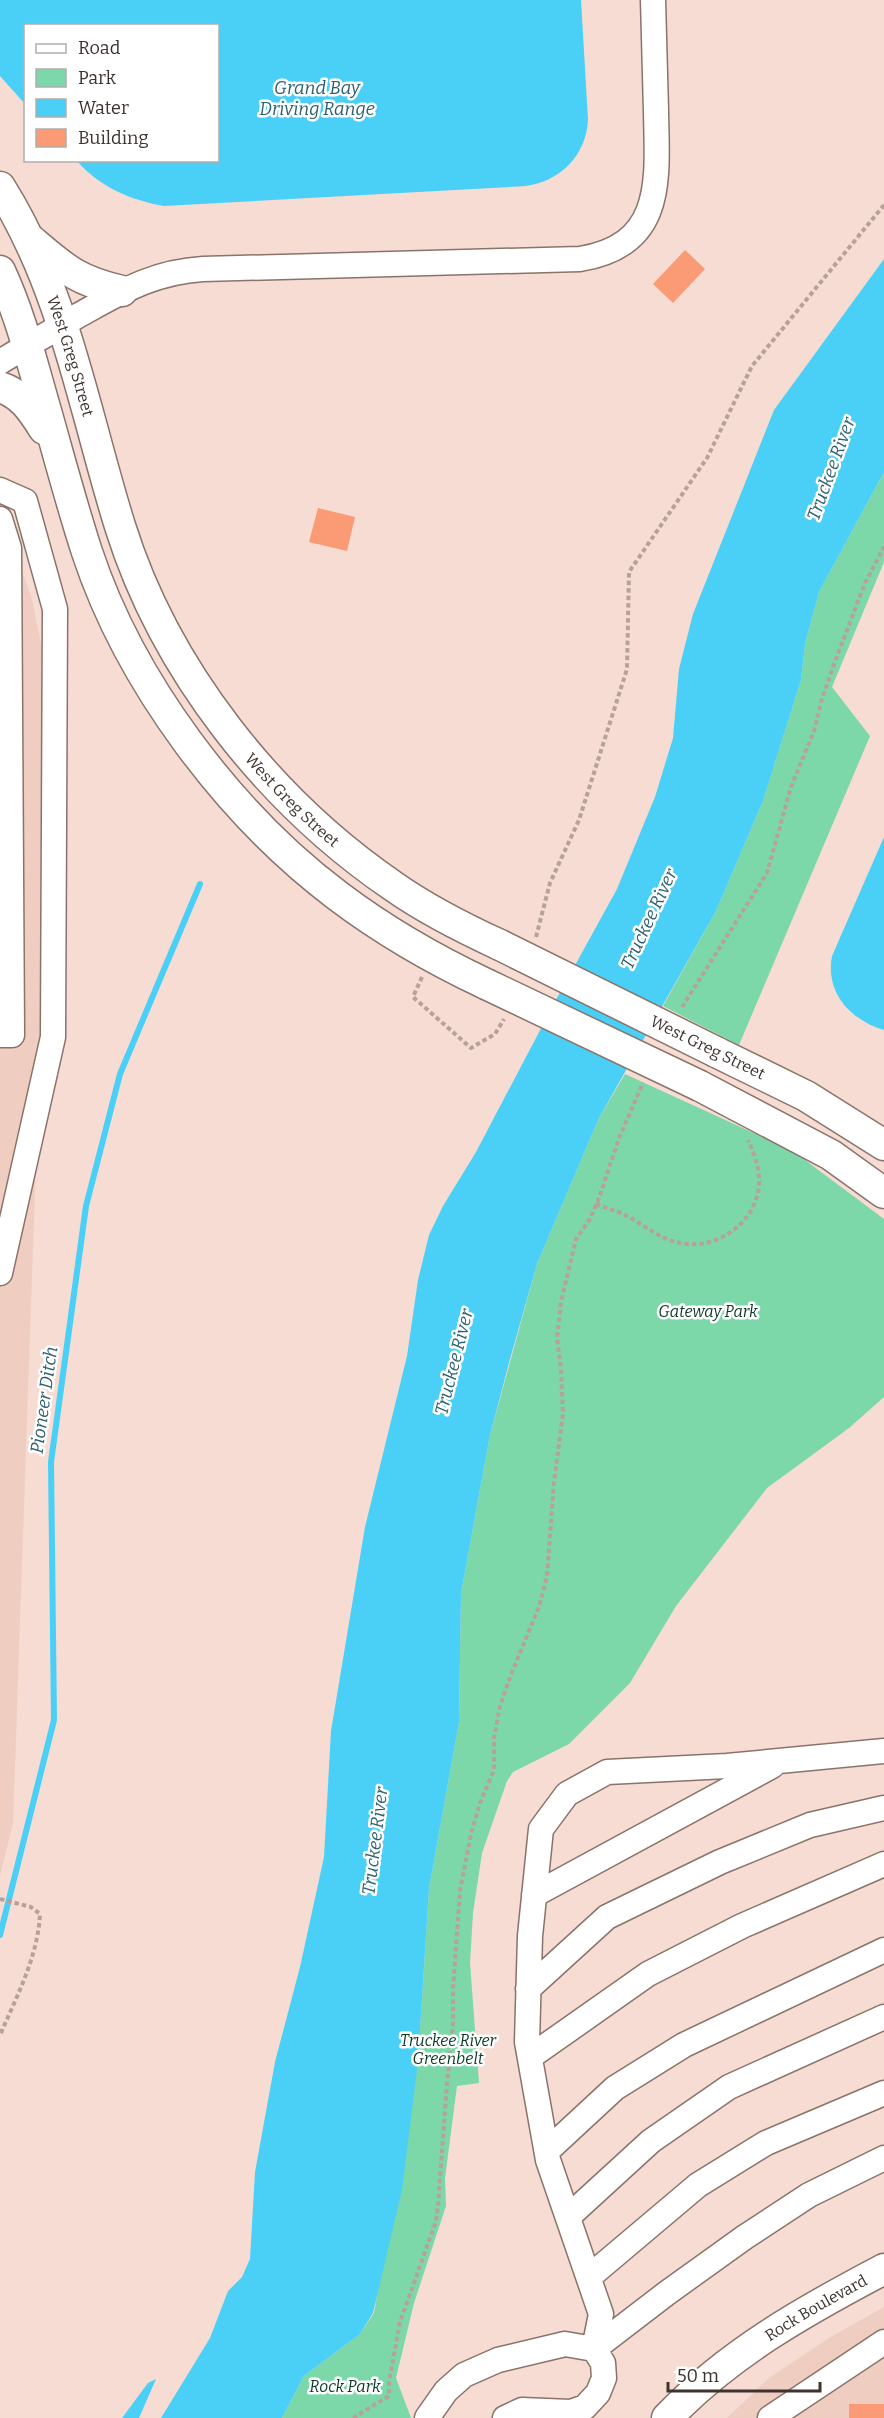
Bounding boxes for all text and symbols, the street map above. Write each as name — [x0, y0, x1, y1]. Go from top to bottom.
legend — [24, 24, 219, 162]
text: Road — [78, 37, 121, 59]
text: Park — [78, 67, 117, 89]
water label: Grand Bay Driving Range — [259, 77, 375, 120]
text: Water — [78, 97, 129, 119]
text: Building — [78, 127, 149, 149]
street label: West Greg Street — [43, 293, 98, 419]
water label: Truckee River — [802, 414, 860, 524]
street label: West Greg Street — [241, 749, 343, 851]
water label: Truckee River — [616, 865, 682, 973]
street label: West Greg Street — [647, 1011, 768, 1084]
park label: Gateway Park — [658, 1302, 758, 1321]
water label: Truckee River — [430, 1306, 478, 1417]
water label: Pioneer Ditch — [26, 1345, 62, 1455]
water label: Truckee River — [357, 1785, 393, 1896]
park label: Truckee River Greenbelt — [400, 2031, 498, 2068]
street label: Rock Boulevard — [761, 2271, 871, 2345]
scale bar — [668, 2355, 820, 2393]
text: 50 m — [677, 2365, 719, 2387]
park label: Rock Park — [309, 2377, 381, 2396]

